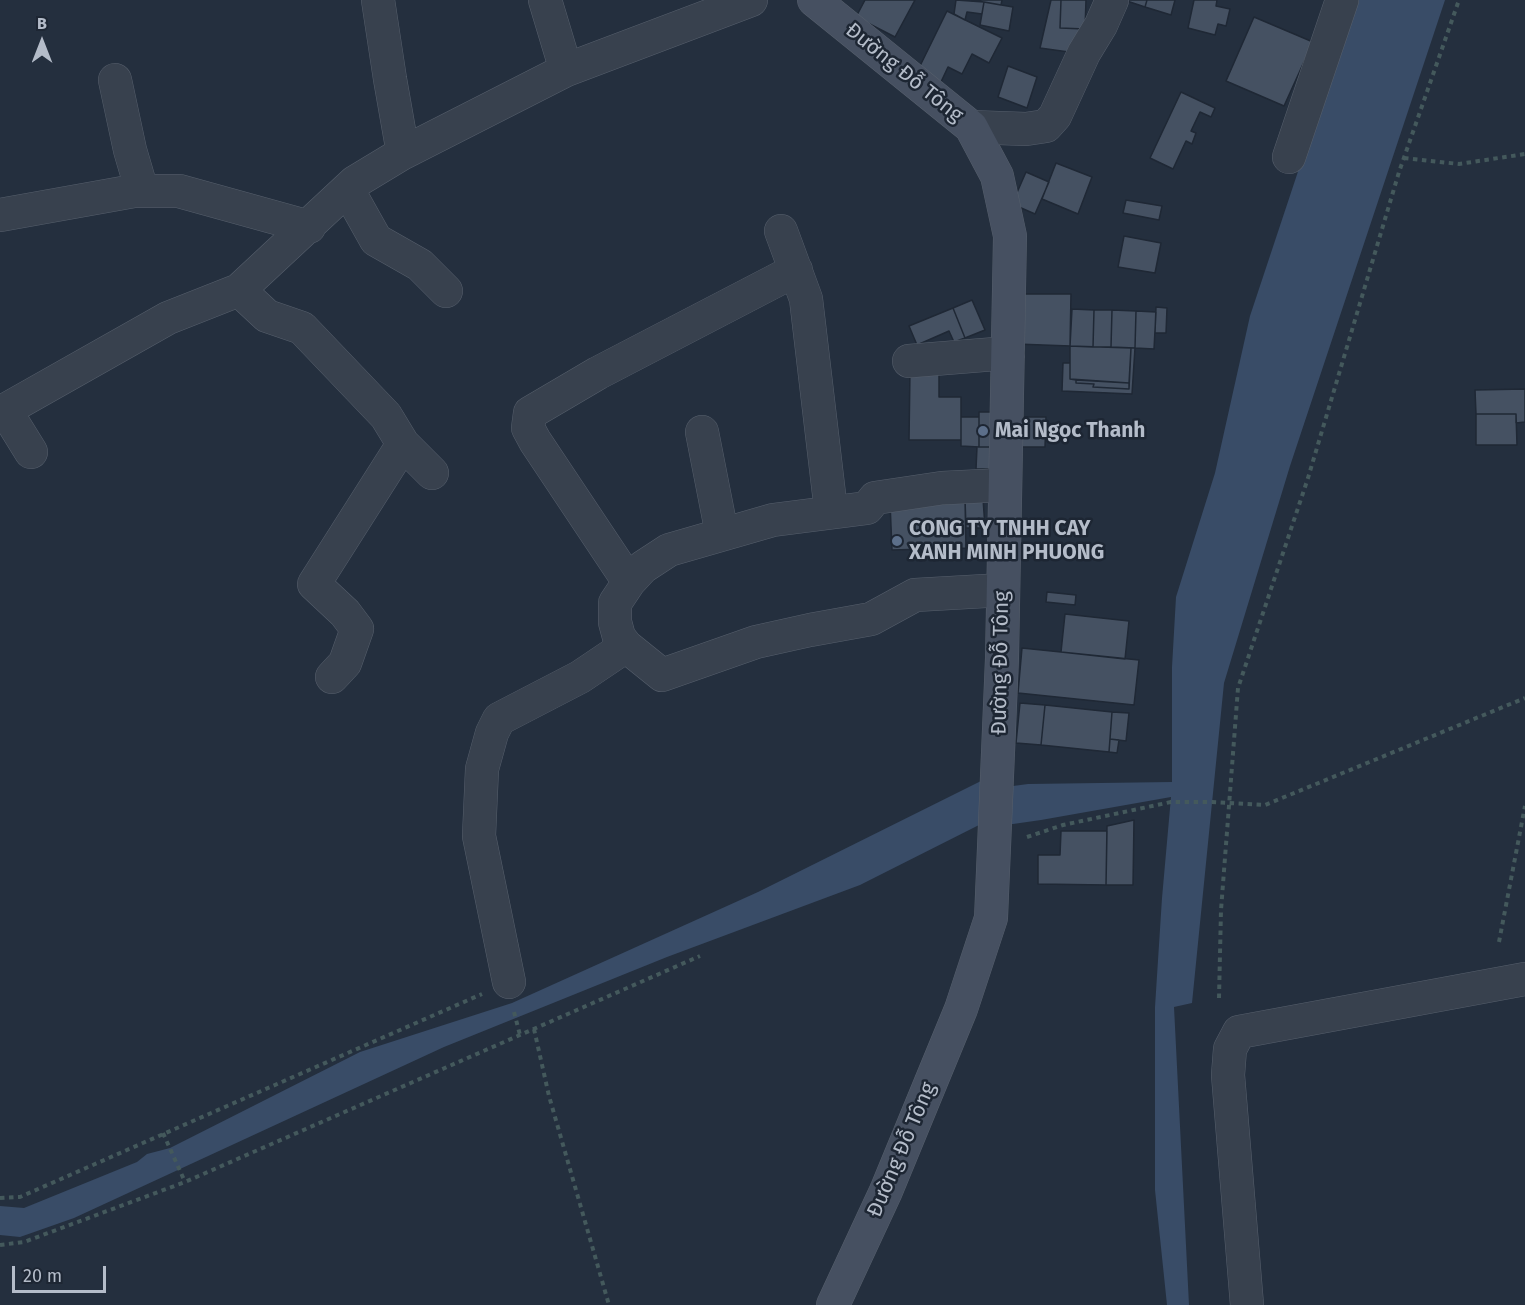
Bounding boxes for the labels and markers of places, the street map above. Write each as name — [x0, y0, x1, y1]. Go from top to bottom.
place label: Mai Ngọc Thanh — [995, 418, 1145, 444]
marker: Mai Ngọc Thanh — [976, 424, 990, 438]
place label: CONG TY TNHH CAY XANH MINH PHUONG — [909, 516, 1104, 566]
marker: CONG TY TNHH CAY XANH MINH PHUONG — [890, 534, 904, 548]

